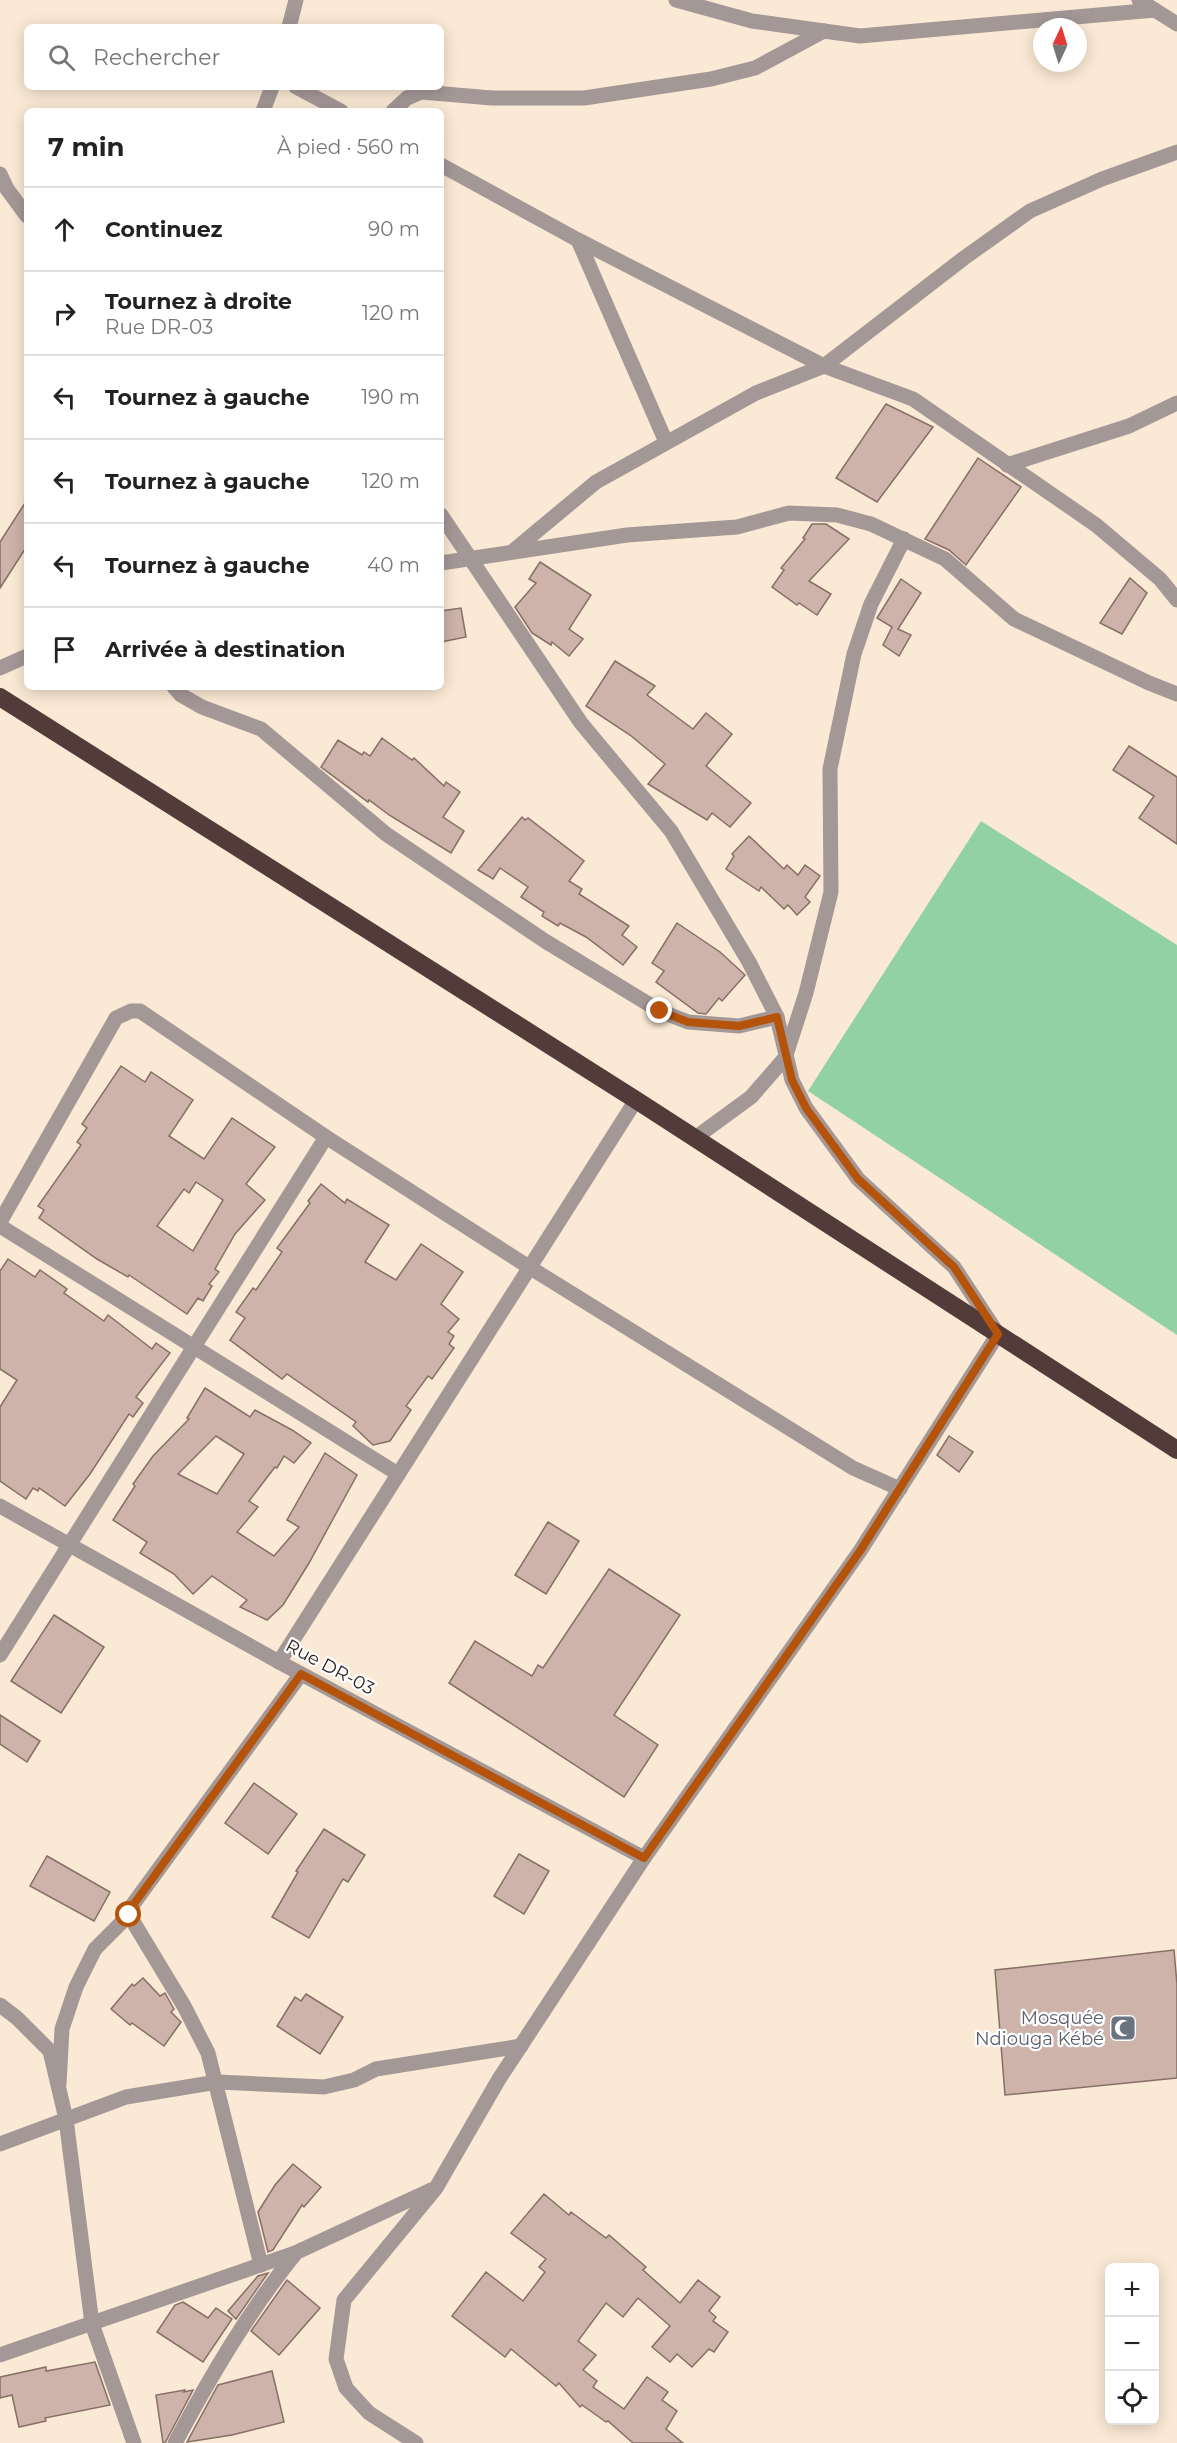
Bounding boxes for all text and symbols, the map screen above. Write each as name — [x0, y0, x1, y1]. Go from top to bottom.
north arrow — [1033, 18, 1087, 72]
search box — [24, 24, 444, 90]
icon: search — [45, 41, 78, 74]
text: Rechercher — [93, 44, 220, 71]
text: 7 min — [48, 131, 125, 163]
text: À pied · 560 m — [277, 135, 420, 159]
icon: ahead — [48, 213, 81, 246]
text: Continuez — [105, 216, 222, 243]
text: 90 m — [368, 217, 420, 241]
text: Tournez à droite — [105, 288, 292, 315]
icon: right — [48, 297, 81, 330]
text: 120 m — [362, 301, 420, 325]
text: Rue DR-03 — [105, 315, 213, 339]
icon: left — [48, 381, 81, 414]
text: Tournez à gauche — [105, 384, 310, 411]
text: 190 m — [361, 385, 420, 409]
icon: left — [48, 465, 81, 498]
text: Tournez à gauche — [105, 468, 310, 495]
text: 120 m — [362, 469, 420, 493]
icon: left — [48, 549, 81, 582]
text: Tournez à gauche — [105, 552, 310, 579]
text: 40 m — [367, 553, 420, 577]
icon: arrive — [48, 633, 81, 666]
text: Arrivée à destination — [105, 636, 345, 663]
route end — [646, 997, 672, 1023]
street label: Rue DR-03 — [282, 1634, 378, 1700]
route start — [115, 1901, 141, 1927]
place label: Mosquée Ndiouga Kébé — [975, 2007, 1104, 2050]
mosque icon: Mosquée Ndiouga Kébé — [1108, 2013, 1138, 2043]
map controls — [1105, 2263, 1159, 2425]
button: + — [1105, 2263, 1159, 2317]
button: − — [1105, 2317, 1159, 2371]
button: locate — [1105, 2371, 1159, 2425]

